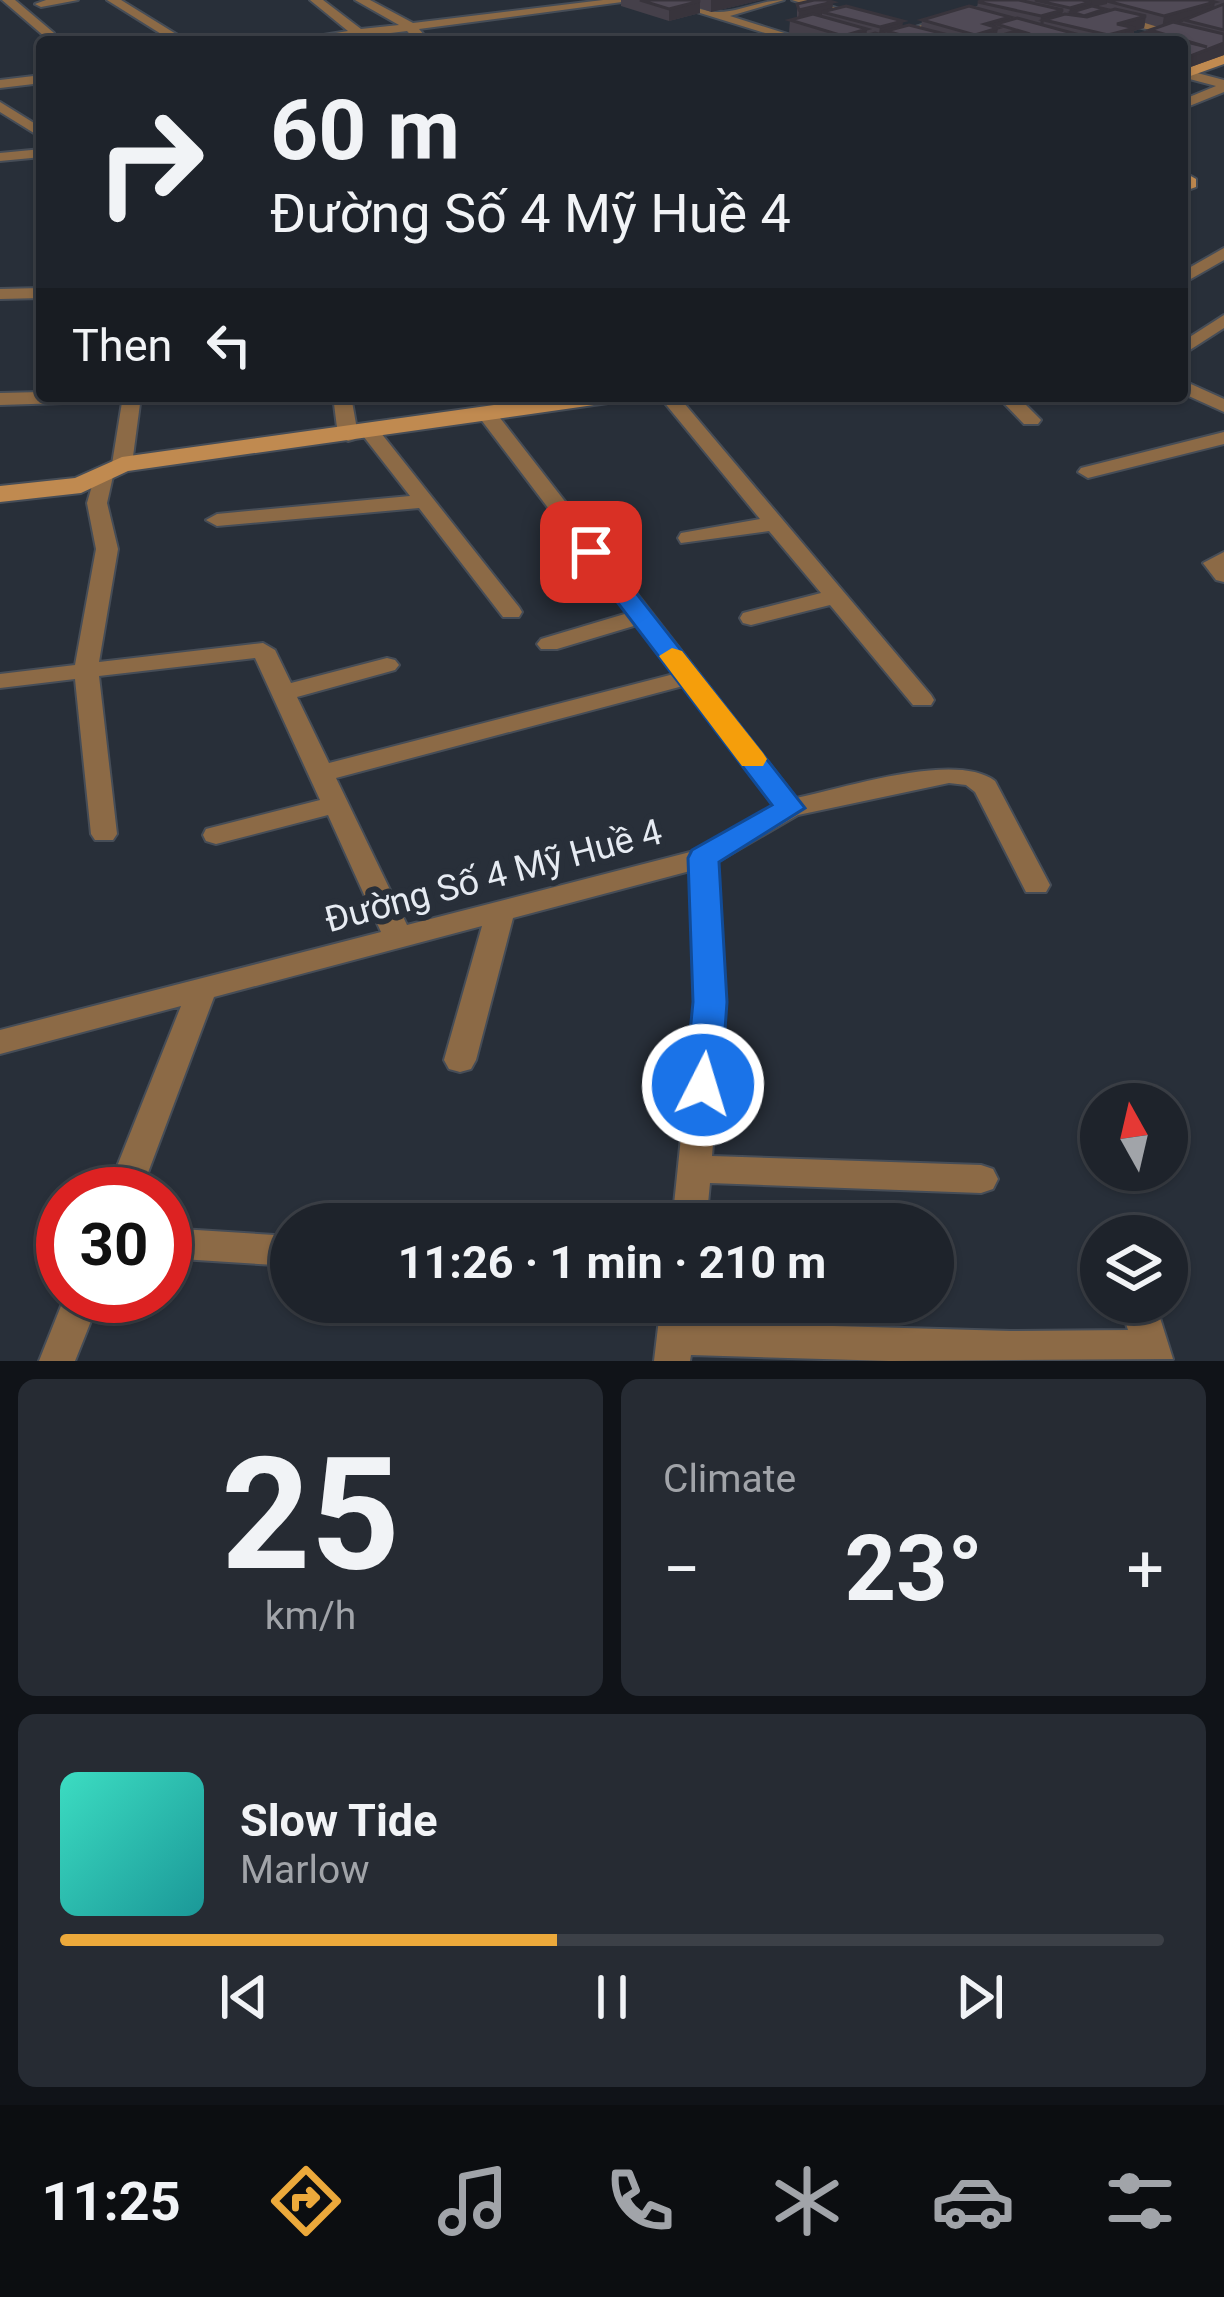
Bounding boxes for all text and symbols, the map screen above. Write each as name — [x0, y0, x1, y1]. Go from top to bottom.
text: 60 m — [270, 81, 460, 180]
icon: right — [72, 84, 228, 240]
text: Đường Số 4 Mỹ Huề 4 — [270, 182, 791, 245]
icon: left — [196, 312, 262, 378]
text: Then — [72, 319, 172, 372]
pin — [540, 501, 642, 603]
icon: arrive — [558, 519, 624, 585]
street label: Đường Số 4 Mỹ Huề 4 — [320, 811, 666, 941]
position arrow — [640, 1022, 766, 1148]
north arrow — [1080, 1083, 1188, 1191]
map controls — [1080, 1083, 1188, 1323]
speed limit sign: 30 — [36, 1167, 192, 1323]
button: layers — [1080, 1215, 1188, 1323]
text: 11:26 · 1 min · 210 m — [398, 1236, 826, 1289]
text: 25 — [221, 1423, 400, 1606]
text: Climate — [663, 1456, 796, 1502]
text: 23° — [844, 1517, 983, 1622]
text: − — [663, 1531, 701, 1608]
text: + — [1127, 1531, 1164, 1608]
text: km/h — [265, 1593, 356, 1639]
text: Slow Tide — [240, 1794, 438, 1847]
text: Marlow — [240, 1847, 370, 1893]
icon: previous — [211, 1964, 277, 2030]
icon: pause — [579, 1964, 645, 2030]
icon: next — [947, 1964, 1013, 2030]
icon: directions — [264, 2159, 348, 2243]
icon: music — [431, 2159, 515, 2243]
icon: phone — [598, 2159, 682, 2243]
icon: climate — [765, 2159, 849, 2243]
icon: car — [931, 2159, 1015, 2243]
icon: filters — [1098, 2159, 1182, 2243]
text: 11:25 — [41, 2170, 181, 2233]

